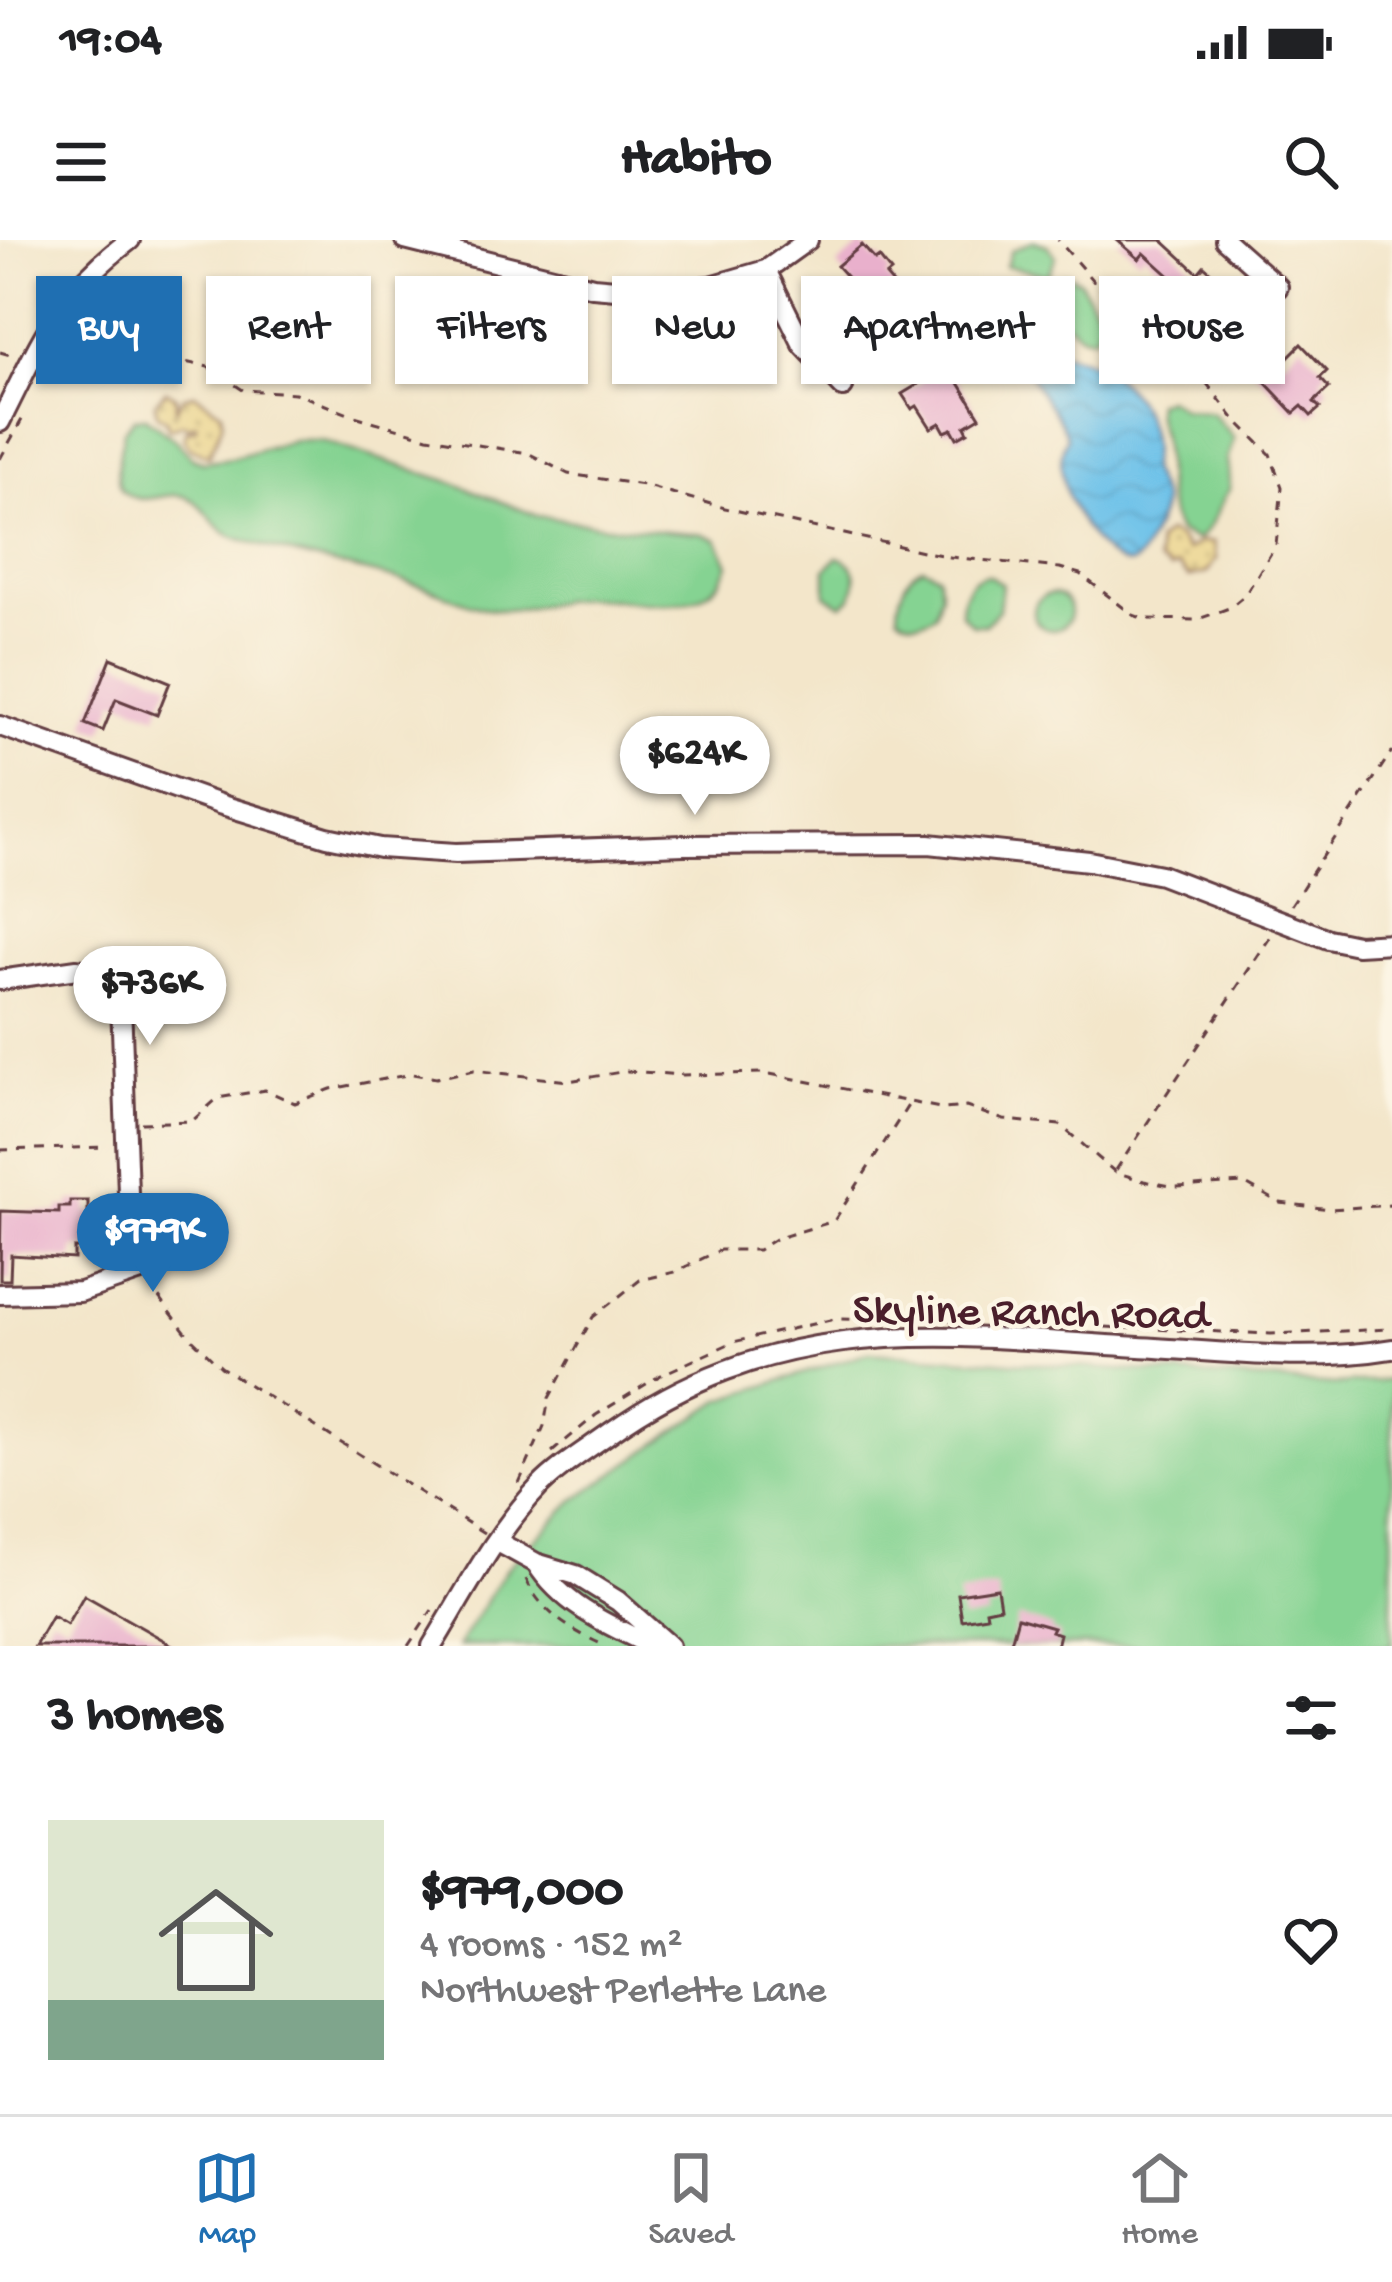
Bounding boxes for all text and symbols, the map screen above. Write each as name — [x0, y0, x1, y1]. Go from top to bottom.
text: 19:04 — [60, 16, 162, 69]
icon: menu — [48, 129, 114, 195]
icon: search — [1278, 129, 1344, 195]
text: Habito — [620, 130, 772, 194]
chip: Buy — [36, 276, 182, 384]
chip: Rent — [206, 276, 371, 384]
chip: Filters — [395, 276, 588, 384]
chip: New — [612, 276, 777, 384]
chip: Apartment — [801, 276, 1075, 384]
chip: House — [1099, 276, 1285, 384]
pin: $624K — [611, 716, 779, 818]
text: $624K — [647, 732, 743, 778]
pin: $736K — [66, 946, 234, 1048]
text: $736K — [100, 962, 200, 1008]
pin: $979K — [69, 1193, 237, 1295]
text: $979K — [104, 1209, 202, 1255]
street label: Skyline Ranch Road — [852, 1286, 1213, 1345]
icon: filters — [1278, 1685, 1344, 1751]
text: 3 homes — [48, 1688, 222, 1748]
text: $979,000 — [420, 1864, 623, 1924]
icon: home — [144, 1868, 288, 2012]
icon: heart — [1278, 1907, 1344, 1973]
text: 4 rooms · 152 m² — [420, 1924, 683, 1970]
text: Northwest Perlette Lane — [420, 1970, 826, 2016]
tab: Map — [194, 2145, 260, 2255]
tab: Saved — [648, 2145, 733, 2255]
tab: Home — [1121, 2145, 1198, 2255]

